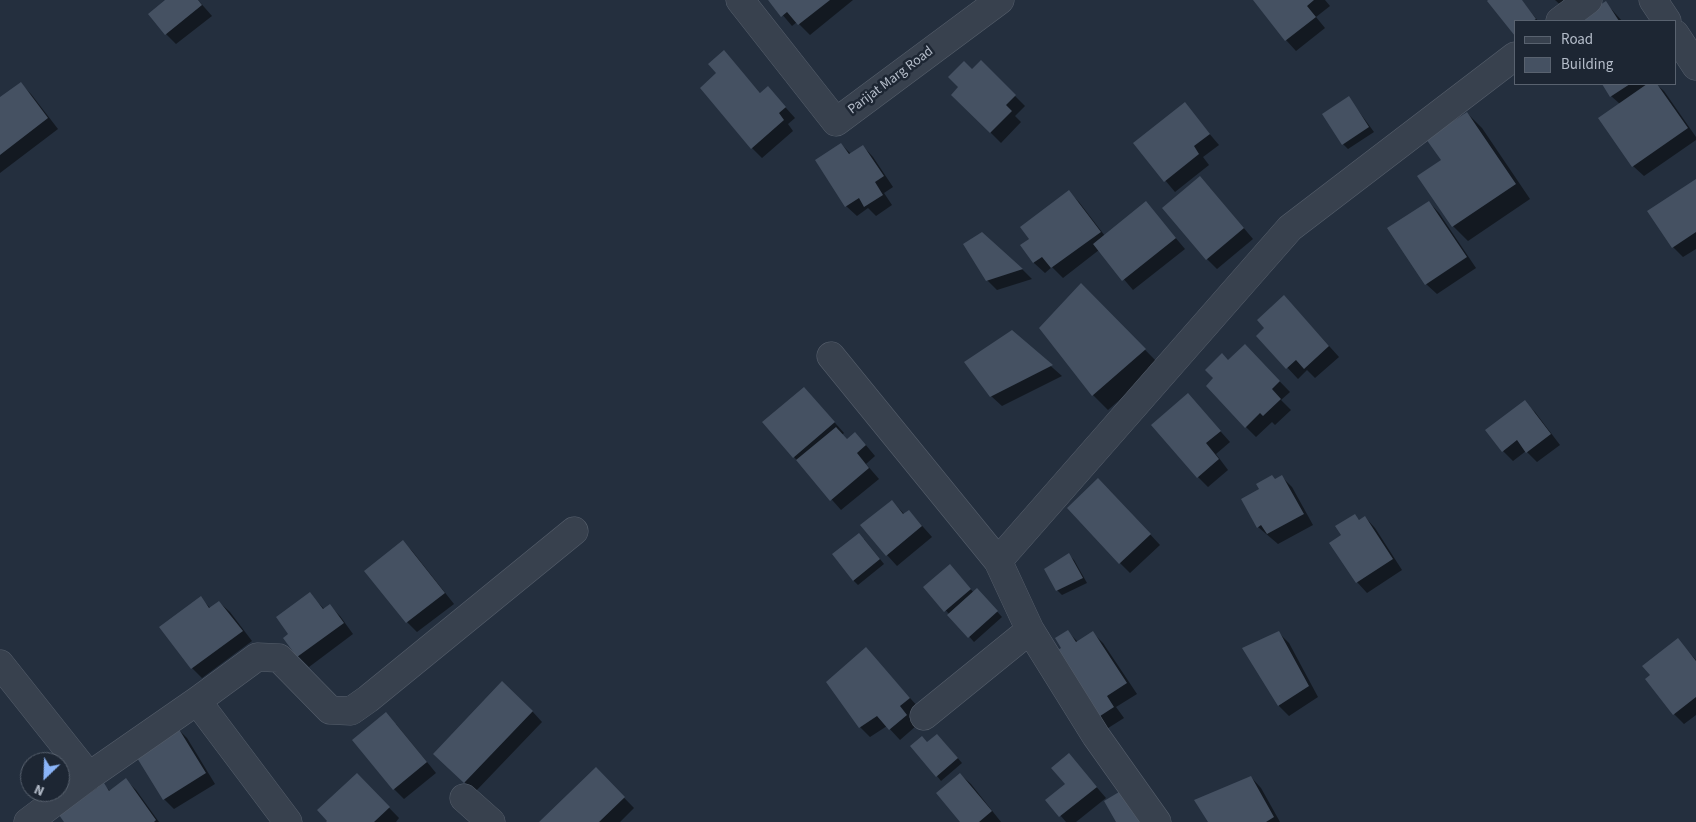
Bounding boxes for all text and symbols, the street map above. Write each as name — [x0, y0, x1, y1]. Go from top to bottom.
legend — [1514, 20, 1676, 85]
text: Road — [1561, 29, 1593, 50]
street label: Parijat Marg Road — [845, 43, 937, 119]
text: Building — [1561, 54, 1613, 75]
north arrow — [20, 752, 70, 802]
text: N — [31, 779, 48, 801]

